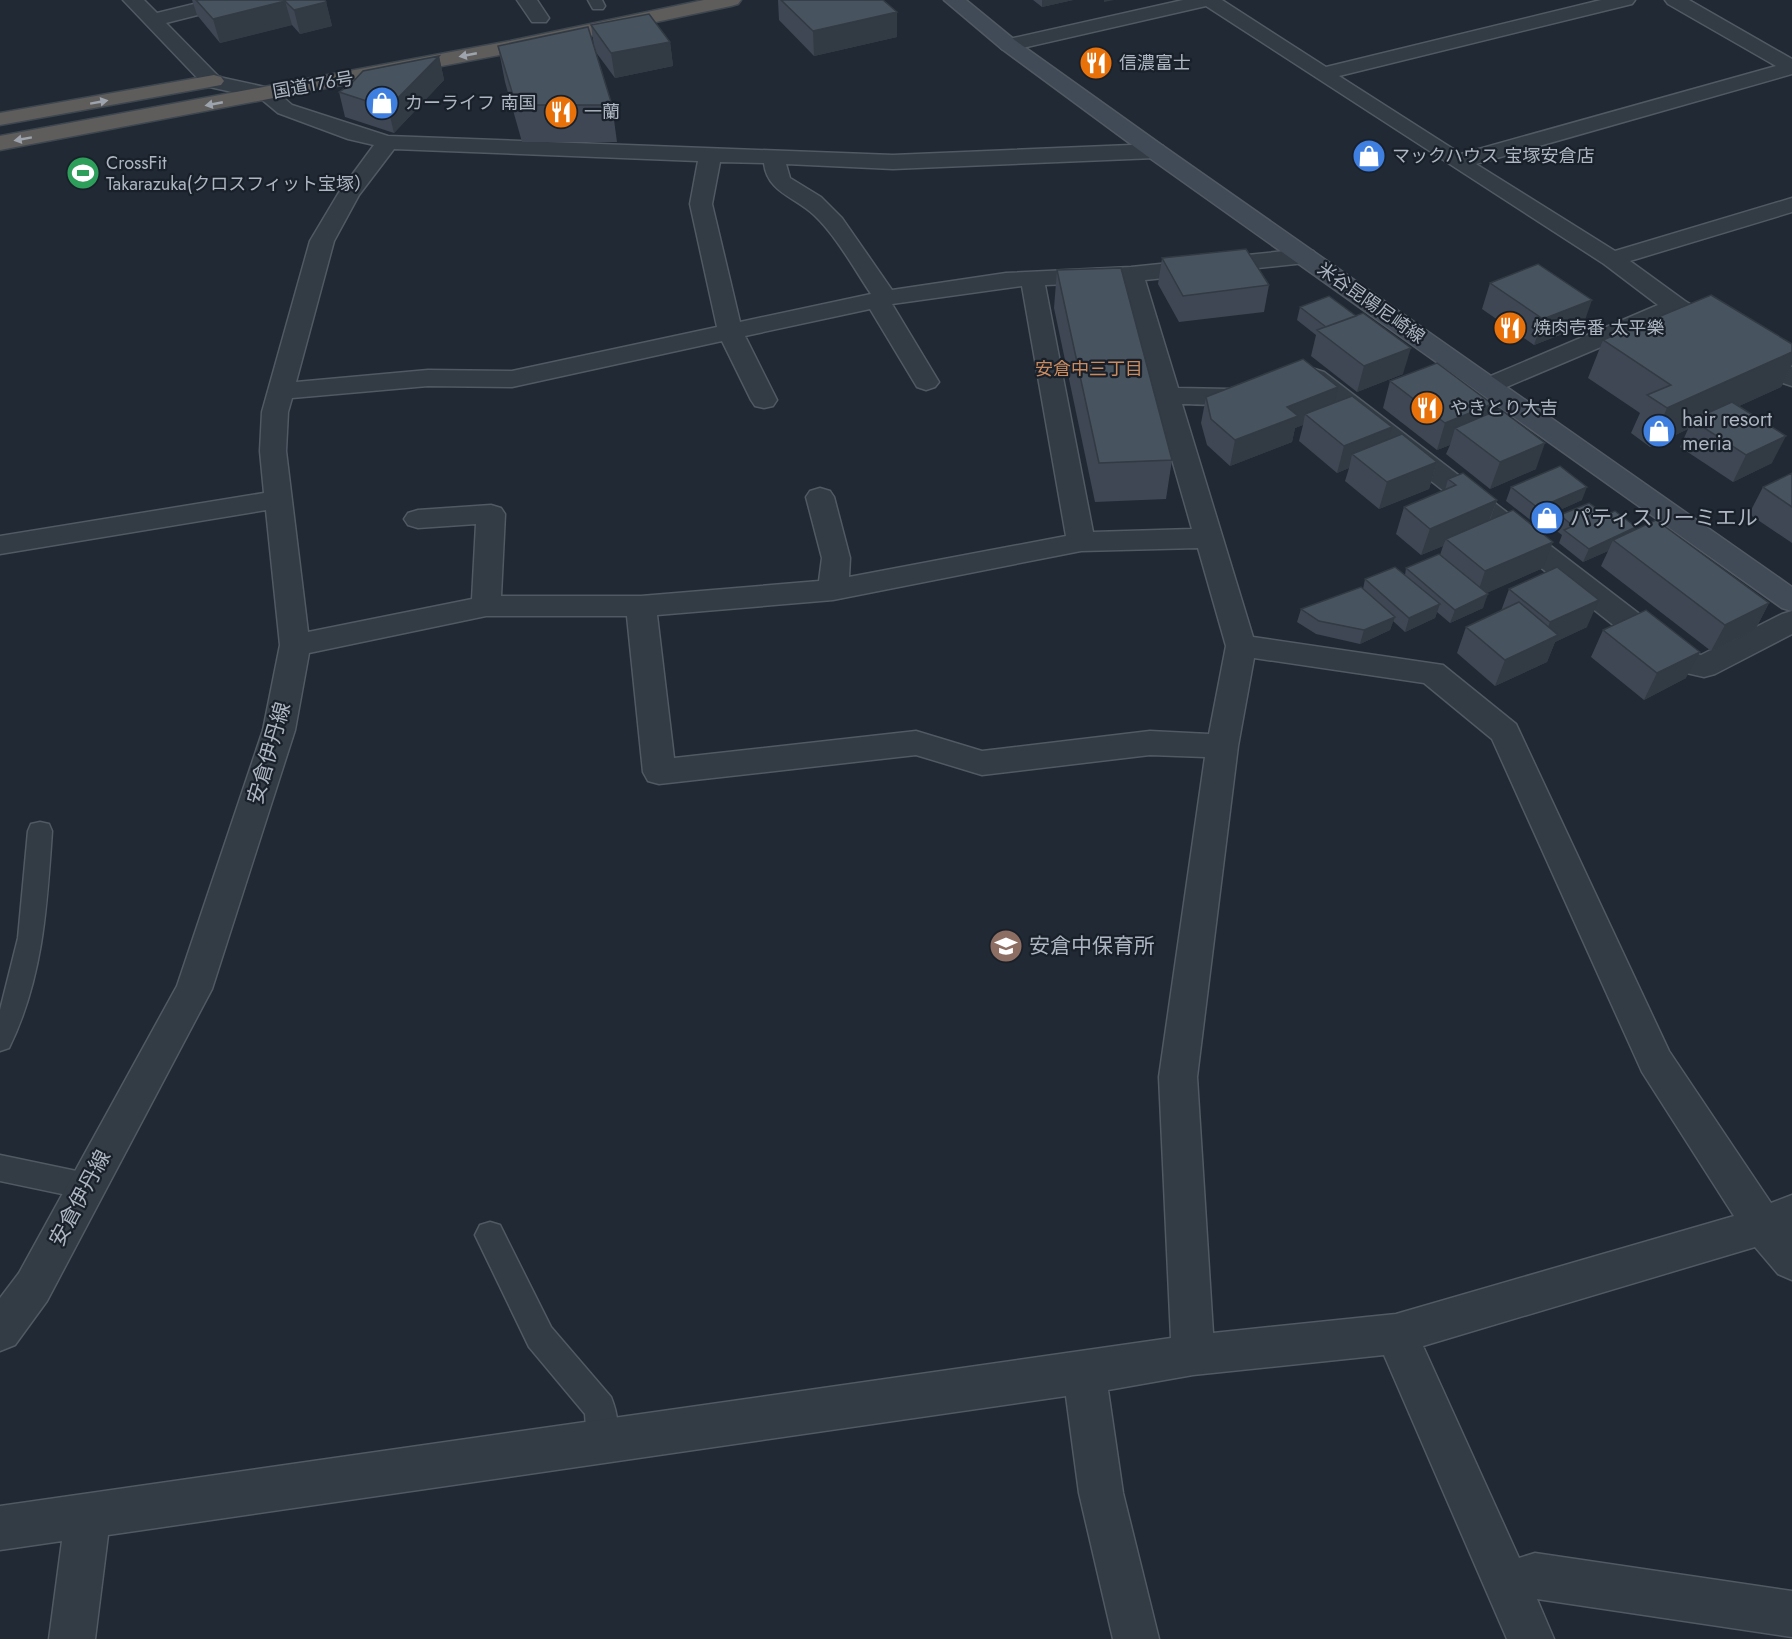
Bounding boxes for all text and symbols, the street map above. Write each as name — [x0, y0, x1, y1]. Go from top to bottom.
restaurant icon: 信濃富士 — [1078, 45, 1114, 81]
place label: 信濃富士 — [1119, 50, 1191, 76]
one-way arrow — [458, 51, 477, 60]
street label: 国道176号 — [270, 65, 356, 105]
shop icon: カーライフ 南国 — [364, 85, 400, 121]
place label: カーライフ 南国 — [405, 90, 536, 116]
restaurant icon: 一蘭 — [543, 94, 579, 130]
one-way arrow — [90, 97, 109, 106]
place label: 一蘭 — [584, 99, 620, 125]
one-way arrow — [205, 100, 224, 109]
one-way arrow — [13, 135, 32, 144]
shop icon: マックハウス 宝塚安倉店 — [1351, 138, 1387, 174]
place label: マックハウス 宝塚安倉店 — [1392, 143, 1595, 169]
place label: CrossFit Takarazuka(クロスフィット宝塚） — [106, 150, 372, 197]
sports icon: CrossFit Takarazuka(クロスフィット宝塚） — [65, 155, 101, 191]
street label: 米谷昆陽尼崎線 — [1312, 256, 1430, 350]
restaurant icon: 焼肉壱番 太平樂 — [1492, 310, 1528, 346]
place label: 焼肉壱番 太平樂 — [1533, 315, 1664, 341]
district label: 安倉中三丁目 — [1035, 356, 1143, 382]
restaurant icon: やきとり大吉 — [1409, 390, 1445, 426]
place label: やきとり大吉 — [1450, 395, 1558, 421]
place label: hair resort meria — [1682, 404, 1772, 458]
shop icon: hair resort meria — [1641, 413, 1677, 449]
shop icon: パティスリーミエル — [1529, 500, 1565, 536]
place label: パティスリーミエル — [1570, 503, 1758, 533]
street label: 安倉伊丹線 — [240, 698, 298, 808]
school or university icon: 安倉中保育所 — [988, 928, 1024, 964]
place label: 安倉中保育所 — [1029, 931, 1155, 961]
street label: 安倉伊丹線 — [42, 1145, 118, 1251]

